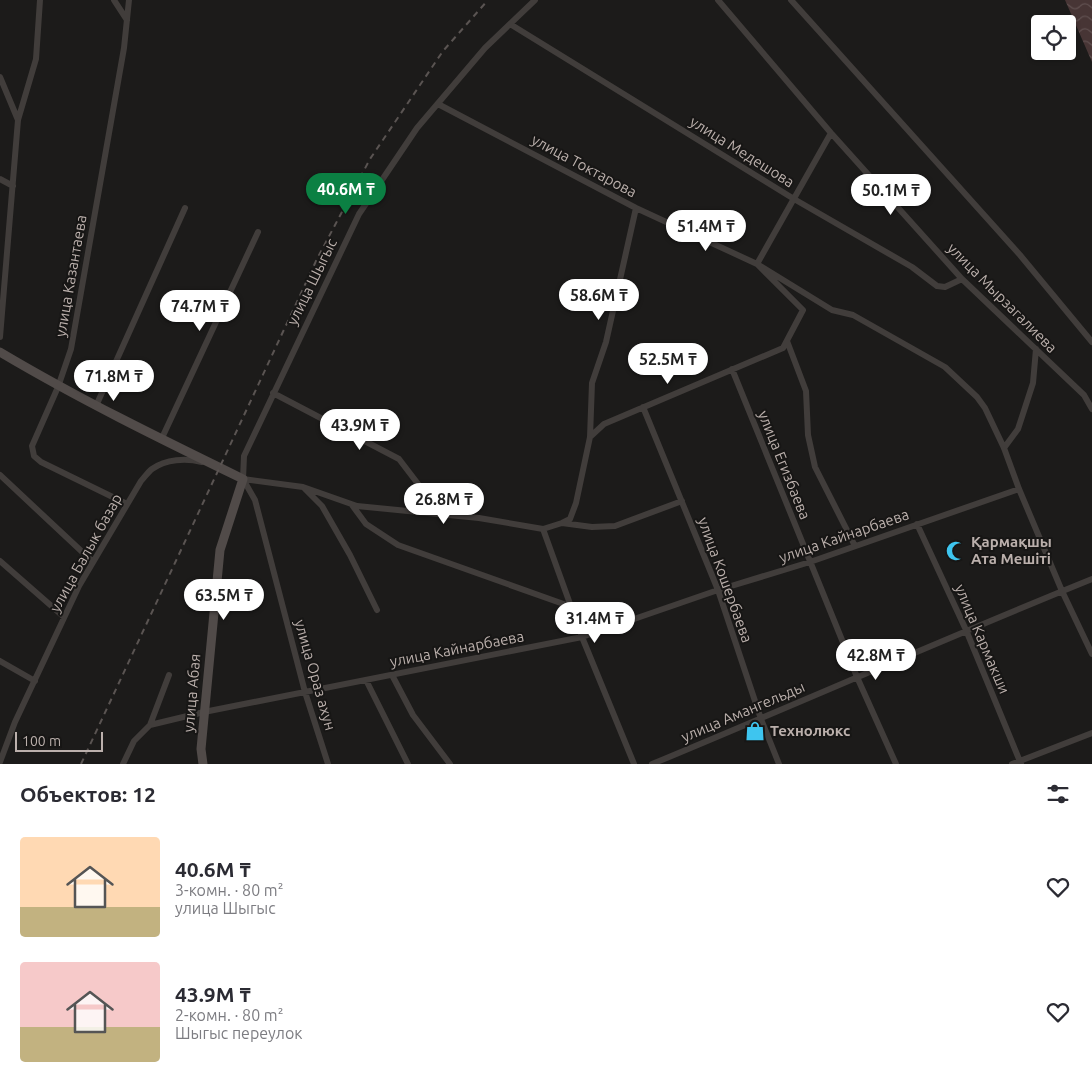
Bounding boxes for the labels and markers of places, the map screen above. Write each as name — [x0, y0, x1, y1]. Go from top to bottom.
pin: 40.6M ₸ — [300, 172, 392, 215]
pin: 50.1M ₸ — [845, 174, 937, 216]
pin: 51.4M ₸ — [660, 210, 752, 252]
pin: 58.6M ₸ — [553, 278, 645, 321]
pin: 74.7M ₸ — [154, 290, 246, 332]
pin: 52.5M ₸ — [622, 342, 714, 385]
pin: 71.8M ₸ — [68, 360, 160, 402]
pin: 43.9M ₸ — [314, 408, 406, 451]
pin: 26.8M ₸ — [398, 482, 490, 525]
place label: Қармақшы Ата Мешіті — [971, 533, 1052, 567]
mosque icon: Қармақшы Ата Мешіті — [945, 540, 967, 562]
pin: 63.5M ₸ — [178, 578, 270, 621]
pin: 31.4M ₸ — [549, 602, 641, 644]
pin: 42.8M ₸ — [830, 638, 922, 681]
shop icon: Технолюкс — [744, 720, 766, 742]
place label: Технолюкс — [770, 722, 850, 739]

